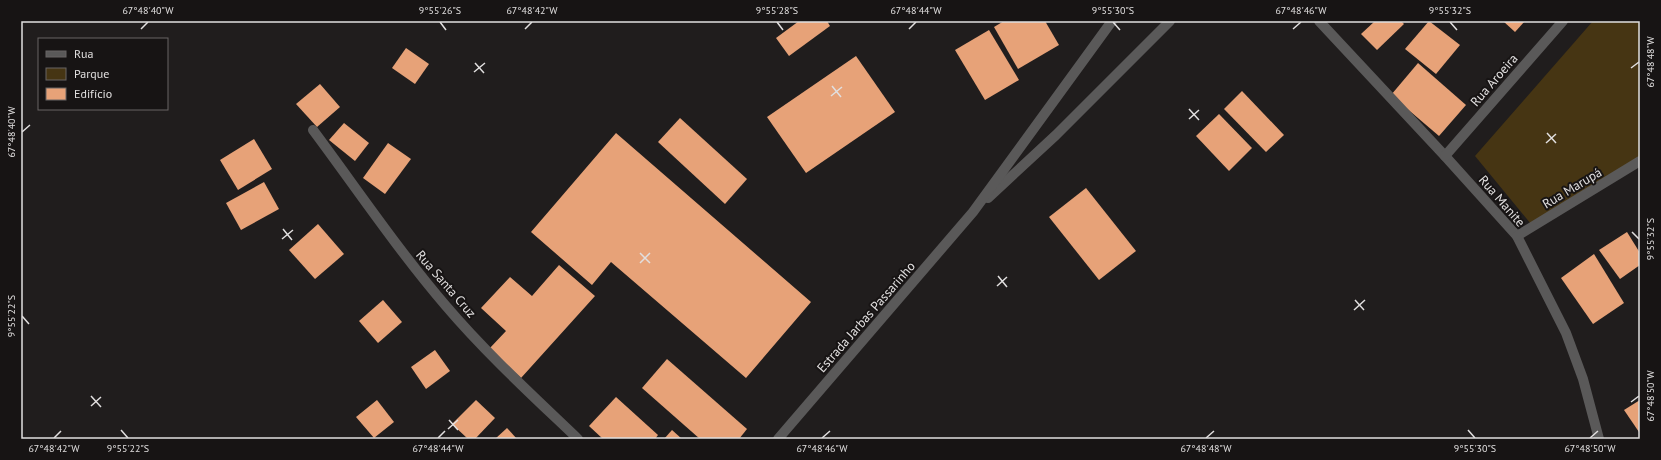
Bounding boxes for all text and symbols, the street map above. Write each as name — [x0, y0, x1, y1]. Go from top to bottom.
text: 67°48'40"W — [122, 4, 174, 17]
text: 9°55'26"S — [419, 4, 461, 17]
text: 67°48'42"W — [506, 4, 558, 17]
text: 9°55'28"S — [756, 4, 798, 17]
text: 67°48'44"W — [890, 4, 942, 17]
text: 9°55'30"S — [1092, 4, 1134, 17]
text: 67°48'46"W — [1275, 4, 1327, 17]
text: 9°55'32"S — [1429, 4, 1471, 17]
text: 67°48'48"W — [1644, 36, 1657, 88]
legend — [38, 38, 168, 110]
text: Rua — [74, 46, 93, 61]
street label: Rua Aroeira — [1467, 50, 1521, 110]
text: Parque — [74, 66, 109, 81]
text: Edifício — [74, 86, 112, 101]
text: 67°48'40"W — [5, 106, 18, 158]
street label: Rua Marupá — [1539, 164, 1605, 212]
street label: Rua Manite — [1475, 172, 1529, 230]
text: 9°55'32"S — [1644, 218, 1657, 260]
street label: Rua Santa Cruz — [412, 247, 480, 321]
street label: Estrada Jarbas Passarinho — [813, 258, 919, 376]
text: 9°55'22"S — [5, 295, 18, 337]
text: 67°48'50"W — [1644, 370, 1657, 422]
text: 67°48'42"W — [28, 442, 80, 455]
text: 9°55'22"S — [107, 442, 149, 455]
text: 67°48'44"W — [412, 442, 464, 455]
text: 67°48'46"W — [796, 442, 848, 455]
text: 67°48'48"W — [1180, 442, 1232, 455]
text: 9°55'30"S — [1454, 442, 1496, 455]
text: 67°48'50"W — [1564, 442, 1616, 455]

